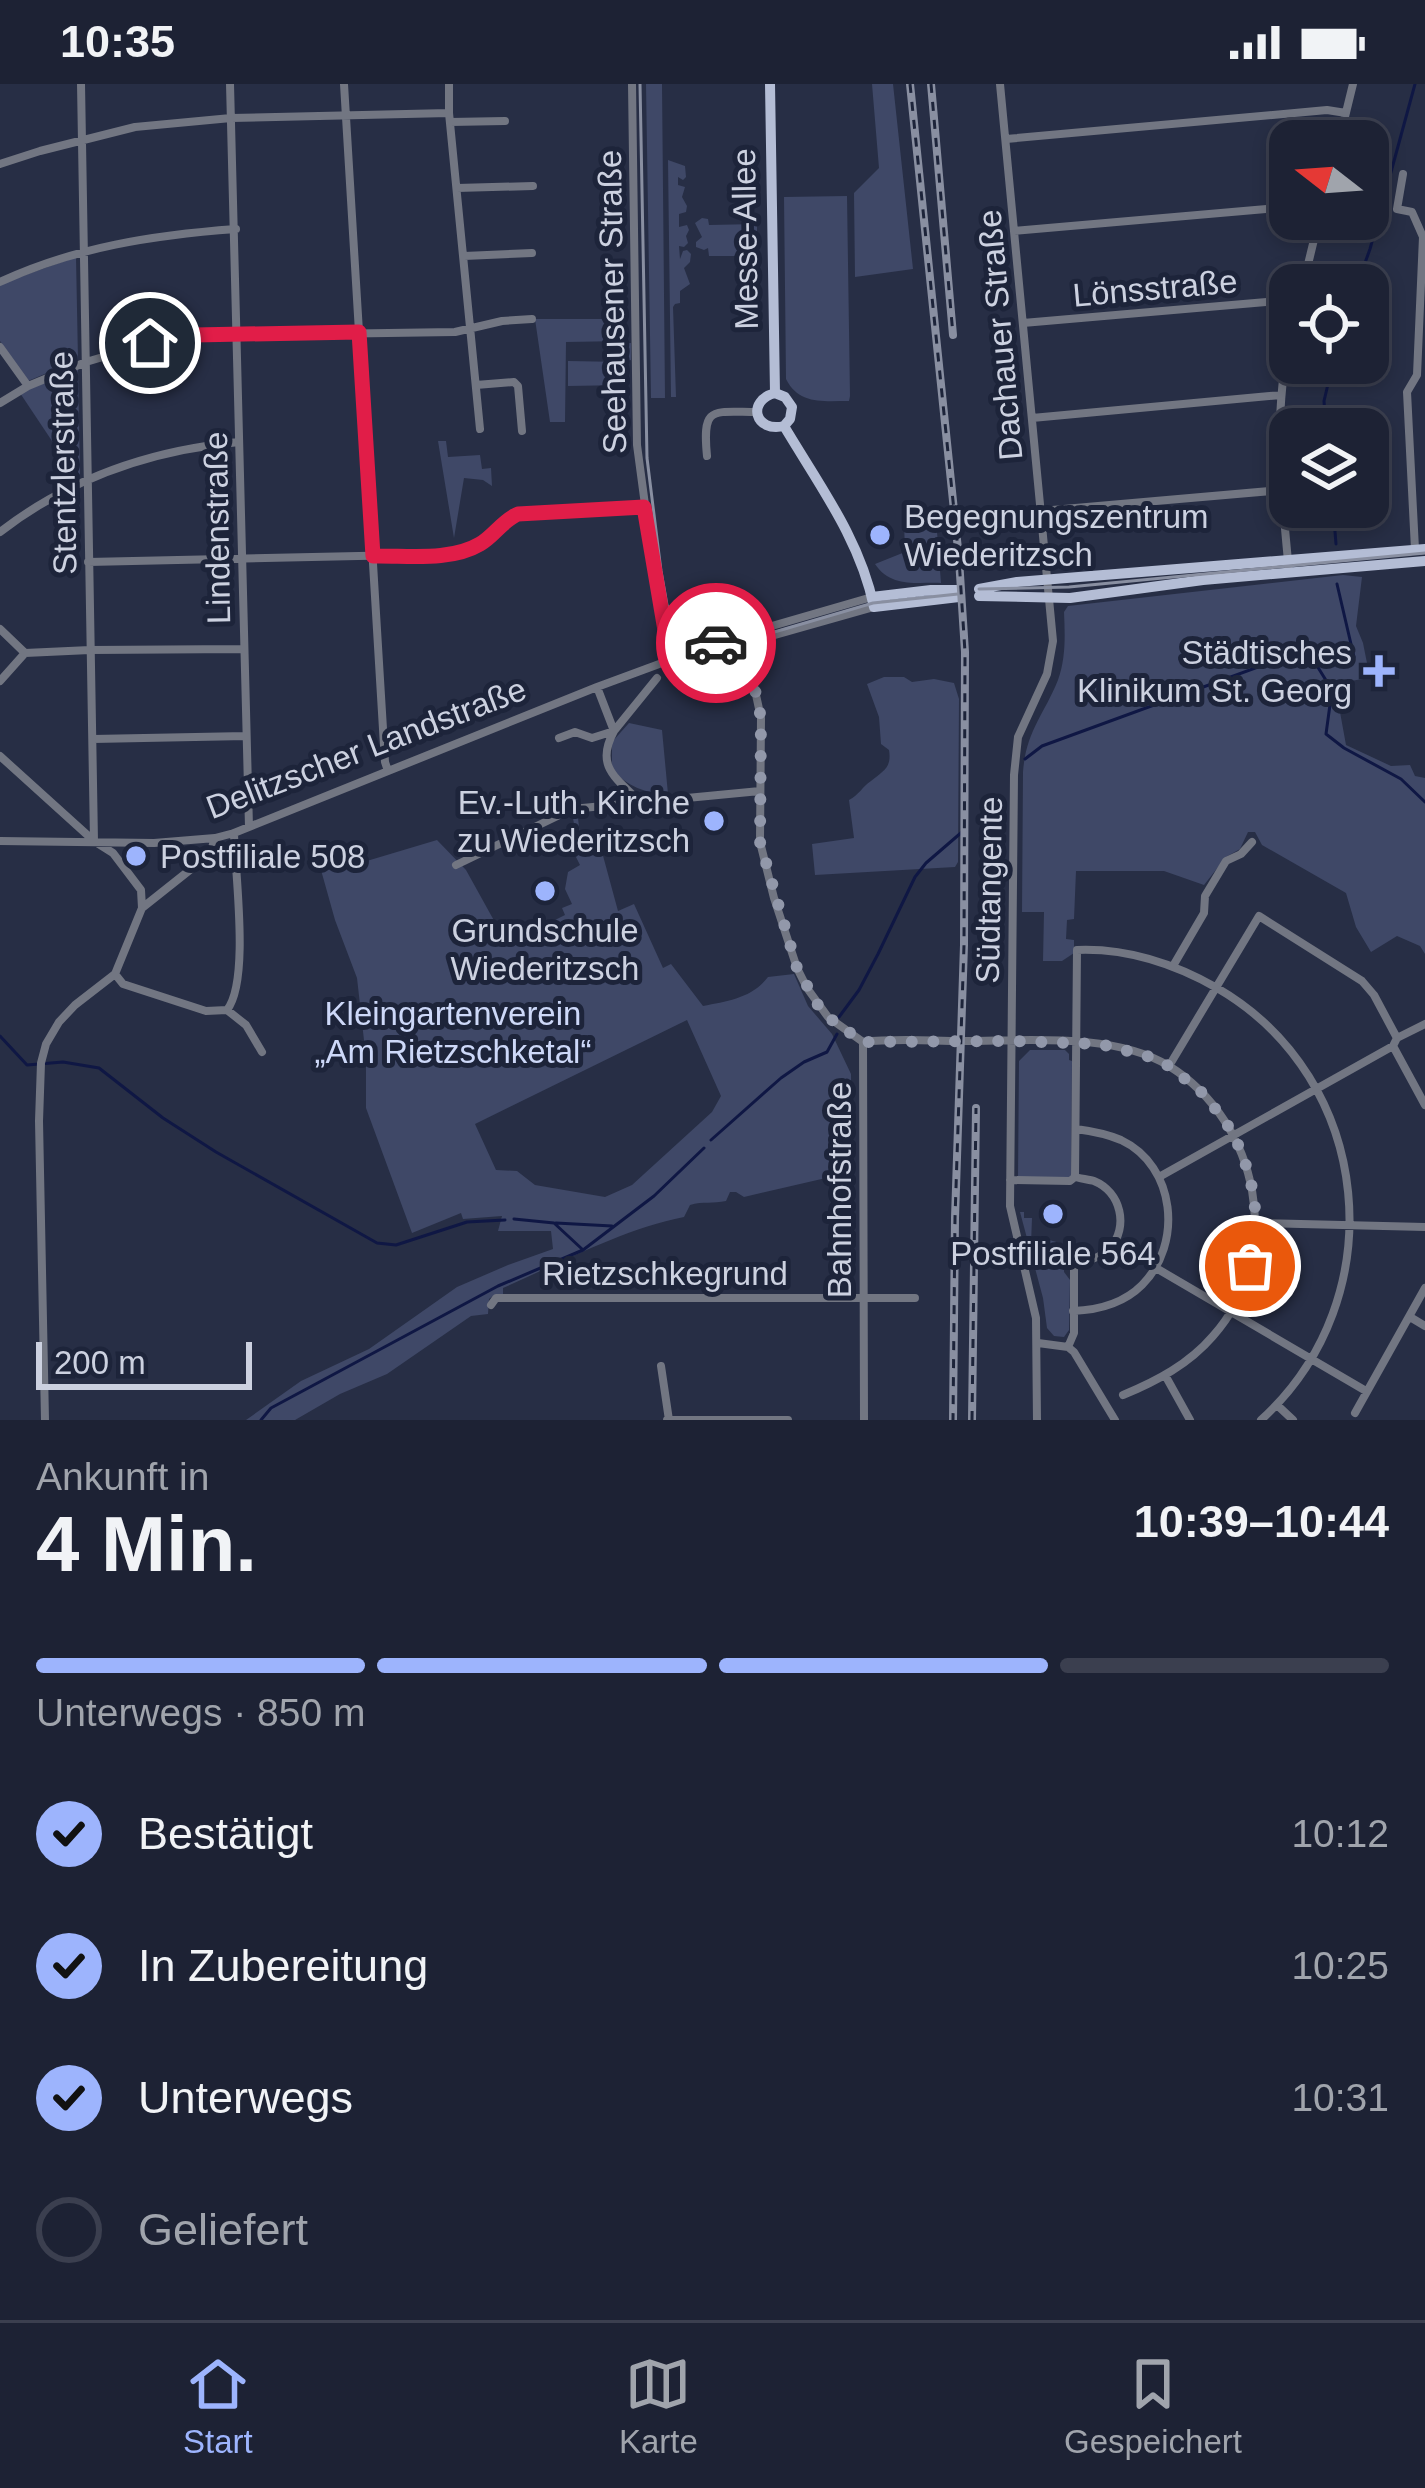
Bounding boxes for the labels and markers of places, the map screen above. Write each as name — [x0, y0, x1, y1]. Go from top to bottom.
pin — [99, 292, 201, 394]
place label: Begegnungszentrum Wiederitzsch — [904, 498, 1209, 573]
marker: Begegnungszentrum Wiederitzsch — [867, 522, 893, 548]
place label: Städtisches Klinikum St. Georg — [1077, 634, 1352, 709]
marker: Städtisches Klinikum St. Georg — [1363, 655, 1395, 687]
place label: Ev.-Luth. Kirche zu Wiederitzsch — [457, 784, 690, 859]
marker: Ev.-Luth. Kirche zu Wiederitzsch — [701, 808, 727, 834]
place label: Postfiliale 508 — [160, 838, 365, 875]
marker: Postfiliale 508 — [123, 843, 149, 869]
marker: Grundschule Wiederitzsch — [532, 878, 558, 904]
place label: Grundschule Wiederitzsch — [451, 912, 639, 987]
marker: Postfiliale 564 — [1040, 1201, 1066, 1227]
pin — [1199, 1215, 1301, 1317]
place label: Postfiliale 564 — [950, 1235, 1156, 1272]

